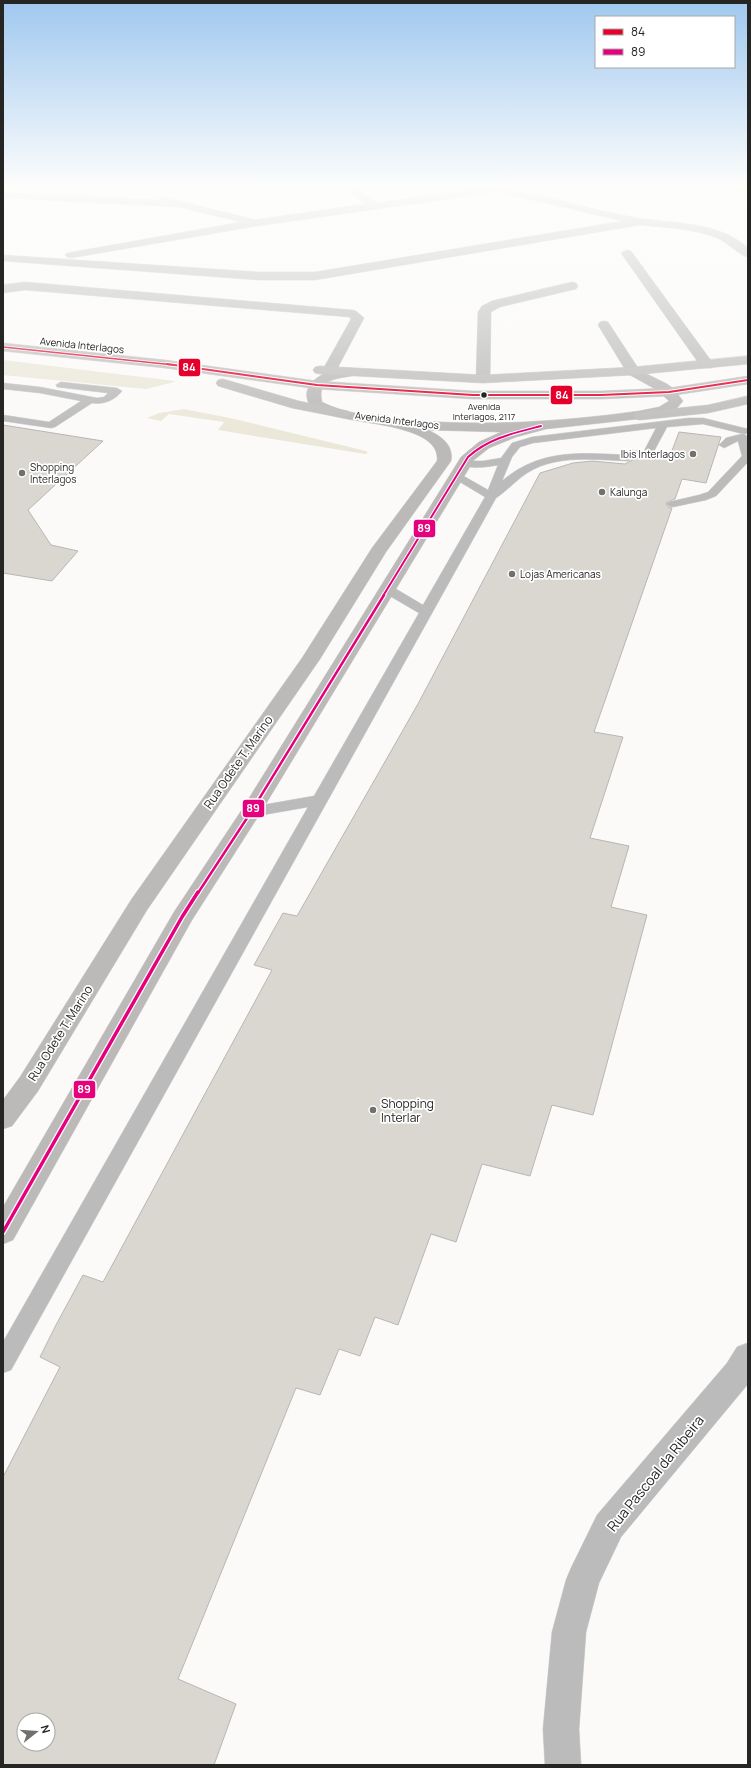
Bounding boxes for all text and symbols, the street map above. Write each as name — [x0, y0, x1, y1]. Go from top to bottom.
legend — [595, 16, 735, 68]
text: 84 — [631, 23, 645, 40]
text: 89 — [631, 43, 645, 60]
street label: Avenida Interlagos — [39, 334, 125, 356]
line badge: 84 — [178, 358, 201, 377]
text: 84 — [182, 359, 196, 374]
line badge: 84 — [550, 385, 573, 405]
text: 84 — [555, 387, 569, 402]
marker: Avenida Interlagos, 2117 — [479, 390, 489, 400]
place label: Avenida Interlagos, 2117 — [453, 400, 516, 423]
street label: Avenida Interlagos — [354, 408, 440, 432]
place label: Ibis Interlagos — [621, 447, 685, 461]
marker: Ibis Interlagos — [688, 449, 698, 459]
place label: Shopping Interlagos — [30, 460, 76, 486]
marker: Shopping Interlagos — [17, 468, 27, 478]
place label: Kalunga — [610, 485, 647, 499]
marker: Kalunga — [597, 487, 607, 497]
line badge: 89 — [413, 519, 436, 538]
text: 89 — [417, 520, 431, 535]
place label: Lojas Americanas — [520, 567, 601, 581]
marker: Lojas Americanas — [507, 569, 517, 579]
street label: Rua Odete T. Marino — [199, 712, 277, 812]
line badge: 89 — [242, 799, 265, 818]
text: 89 — [246, 800, 260, 815]
street label: Rua Odete T. Marino — [24, 982, 96, 1084]
line badge: 89 — [73, 1080, 96, 1099]
text: 89 — [77, 1081, 91, 1096]
place label: Shopping Interlar — [381, 1095, 434, 1126]
marker: Shopping Interlar — [368, 1105, 378, 1115]
street label: Rua Pascoal da Ribeira — [602, 1411, 708, 1535]
north arrow — [16, 1712, 56, 1752]
text: N — [38, 1723, 54, 1735]

